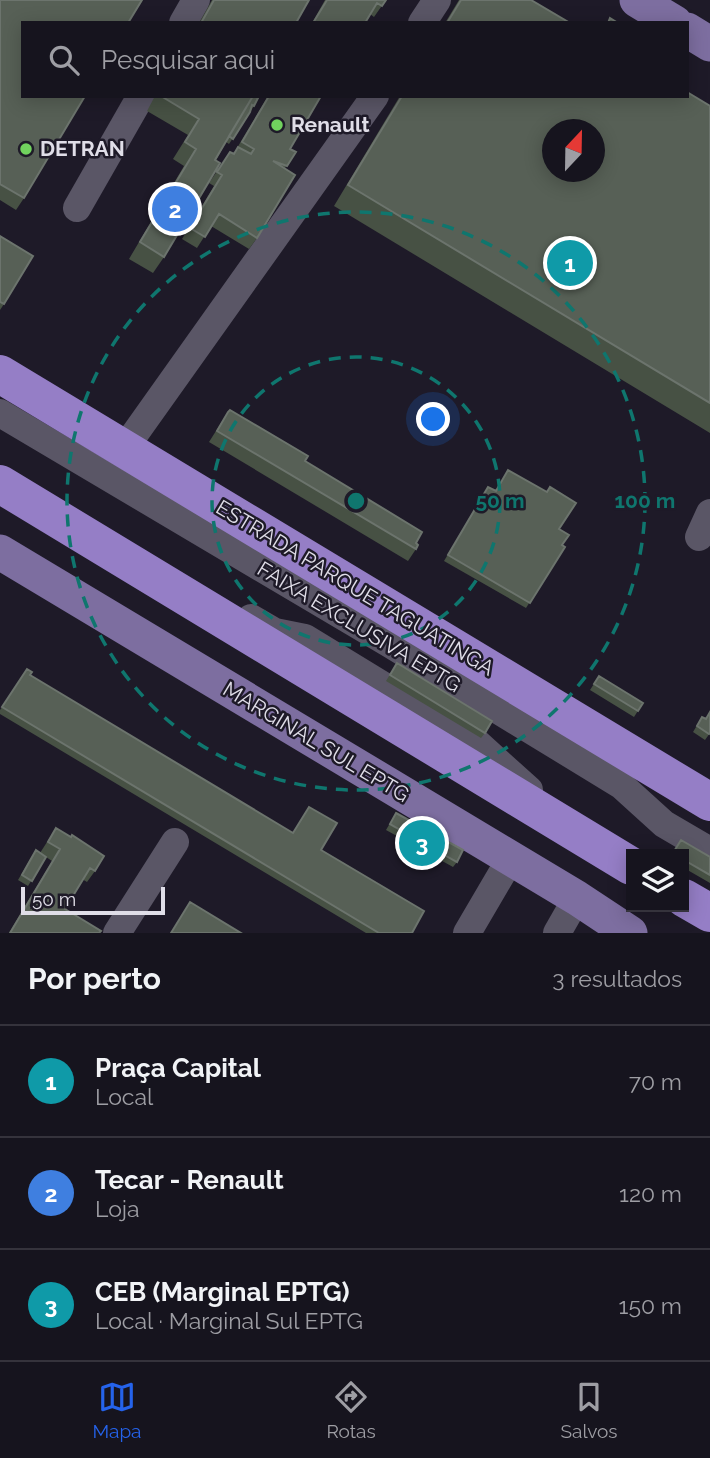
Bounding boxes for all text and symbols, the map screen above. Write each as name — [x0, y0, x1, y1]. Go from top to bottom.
search box — [21, 21, 689, 98]
icon: search — [45, 41, 83, 79]
text: Pesquisar aqui — [101, 45, 275, 75]
place label: Renault — [291, 112, 369, 137]
marker: Renault — [269, 117, 285, 133]
north arrow — [542, 119, 605, 182]
place label: DETRAN — [40, 136, 125, 161]
marker: DETRAN — [18, 141, 34, 157]
pin: 2 — [152, 183, 198, 235]
pin: 1 — [547, 237, 593, 289]
your location — [416, 402, 450, 436]
text: 50 m — [475, 488, 525, 513]
text: 100 m — [615, 488, 675, 513]
centre of rings — [344, 489, 368, 513]
street label: ESTRADA PARQUE TAGUATINGA — [212, 494, 499, 681]
street label: FAIXA EXCLUSIVA EPTG — [253, 556, 466, 697]
street label: MARGINAL SUL EPTG — [219, 676, 414, 807]
pin: 3 — [399, 817, 445, 869]
map controls — [626, 849, 689, 912]
button: layers — [626, 849, 689, 912]
scale bar — [21, 884, 164, 916]
text: 50 m — [32, 888, 76, 910]
text: Por perto — [28, 961, 161, 996]
text: 3 resultados — [552, 965, 682, 992]
text: Praça Capital — [95, 1053, 261, 1083]
text: 1 — [45, 1068, 57, 1095]
text: 70 m — [629, 1068, 682, 1095]
text: Local — [95, 1083, 153, 1110]
text: Tecar - Renault — [95, 1165, 284, 1195]
text: 2 — [45, 1180, 57, 1207]
text: 120 m — [619, 1180, 682, 1207]
text: Loja — [95, 1195, 140, 1222]
text: CEB (Marginal EPTG) — [95, 1277, 350, 1307]
text: 3 — [45, 1292, 57, 1319]
text: 150 m — [619, 1292, 682, 1319]
text: Local · Marginal Sul EPTG — [95, 1307, 363, 1334]
tab: Mapa — [92, 1378, 141, 1442]
tab: Rotas — [326, 1378, 376, 1442]
tab: Salvos — [561, 1378, 618, 1442]

